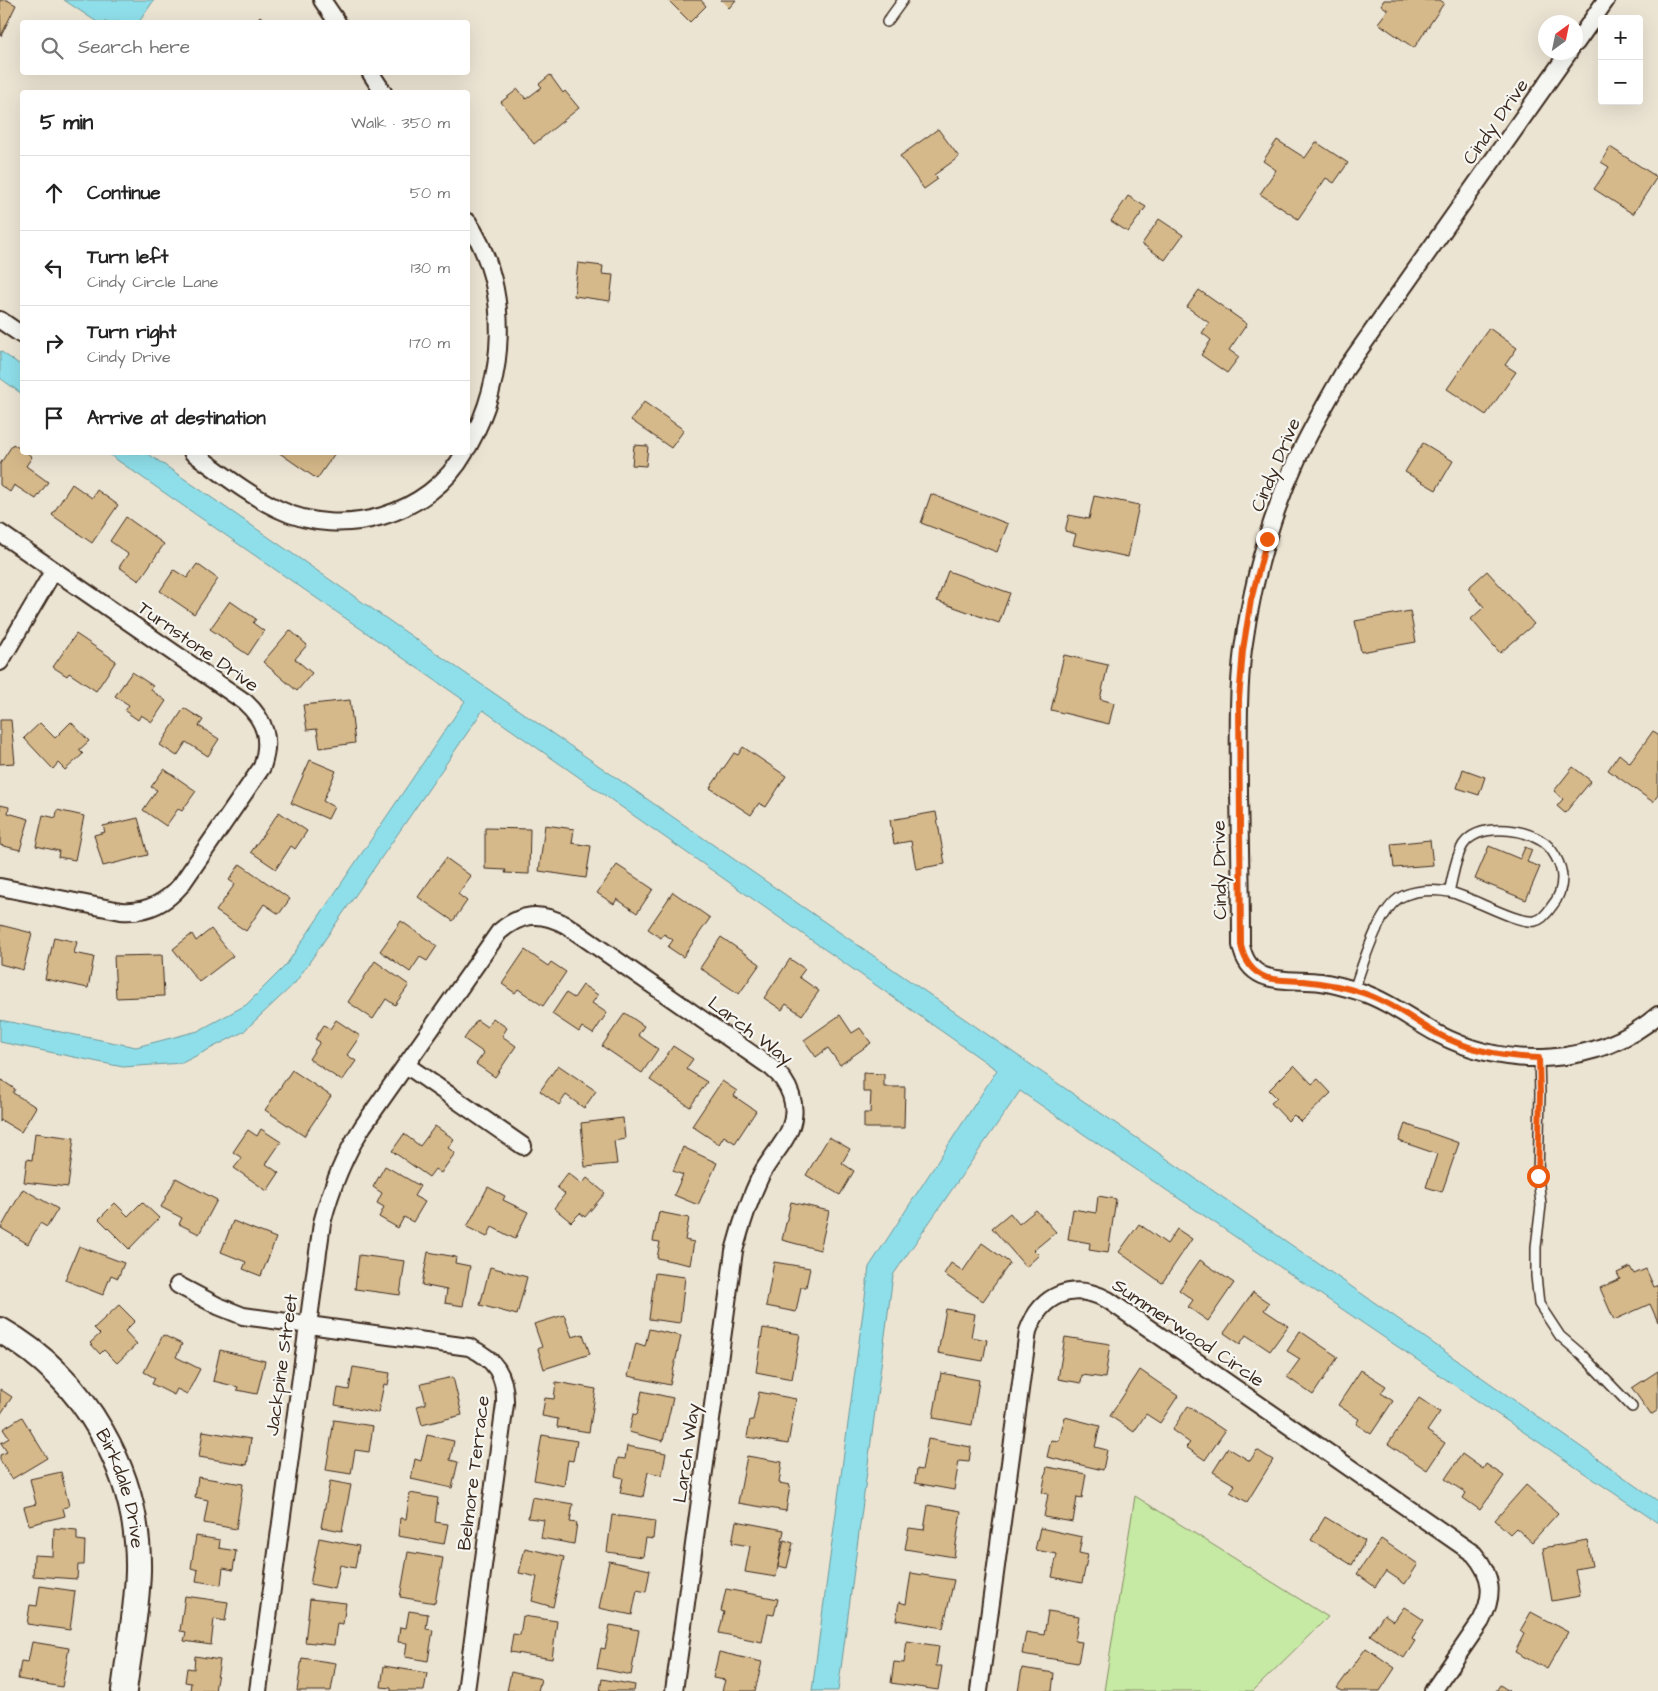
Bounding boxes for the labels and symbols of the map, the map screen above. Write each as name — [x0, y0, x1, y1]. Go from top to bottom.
north arrow — [1538, 15, 1583, 60]
street label: Cindy Drive — [1456, 74, 1536, 171]
street label: Cindy Drive — [1244, 414, 1309, 516]
route end — [1256, 528, 1279, 551]
street label: Turnstone Drive — [132, 595, 264, 699]
street label: Cindy Drive — [1206, 820, 1235, 920]
street label: Larch Way — [701, 990, 799, 1073]
route start — [1527, 1165, 1550, 1188]
street label: Summerwood Circle — [1107, 1272, 1269, 1394]
street label: Jackpine Street — [259, 1292, 305, 1438]
street label: Belmore Terrace — [451, 1394, 497, 1552]
street label: Larch Way — [667, 1401, 708, 1505]
street label: Birkdale Drive — [89, 1424, 151, 1549]

